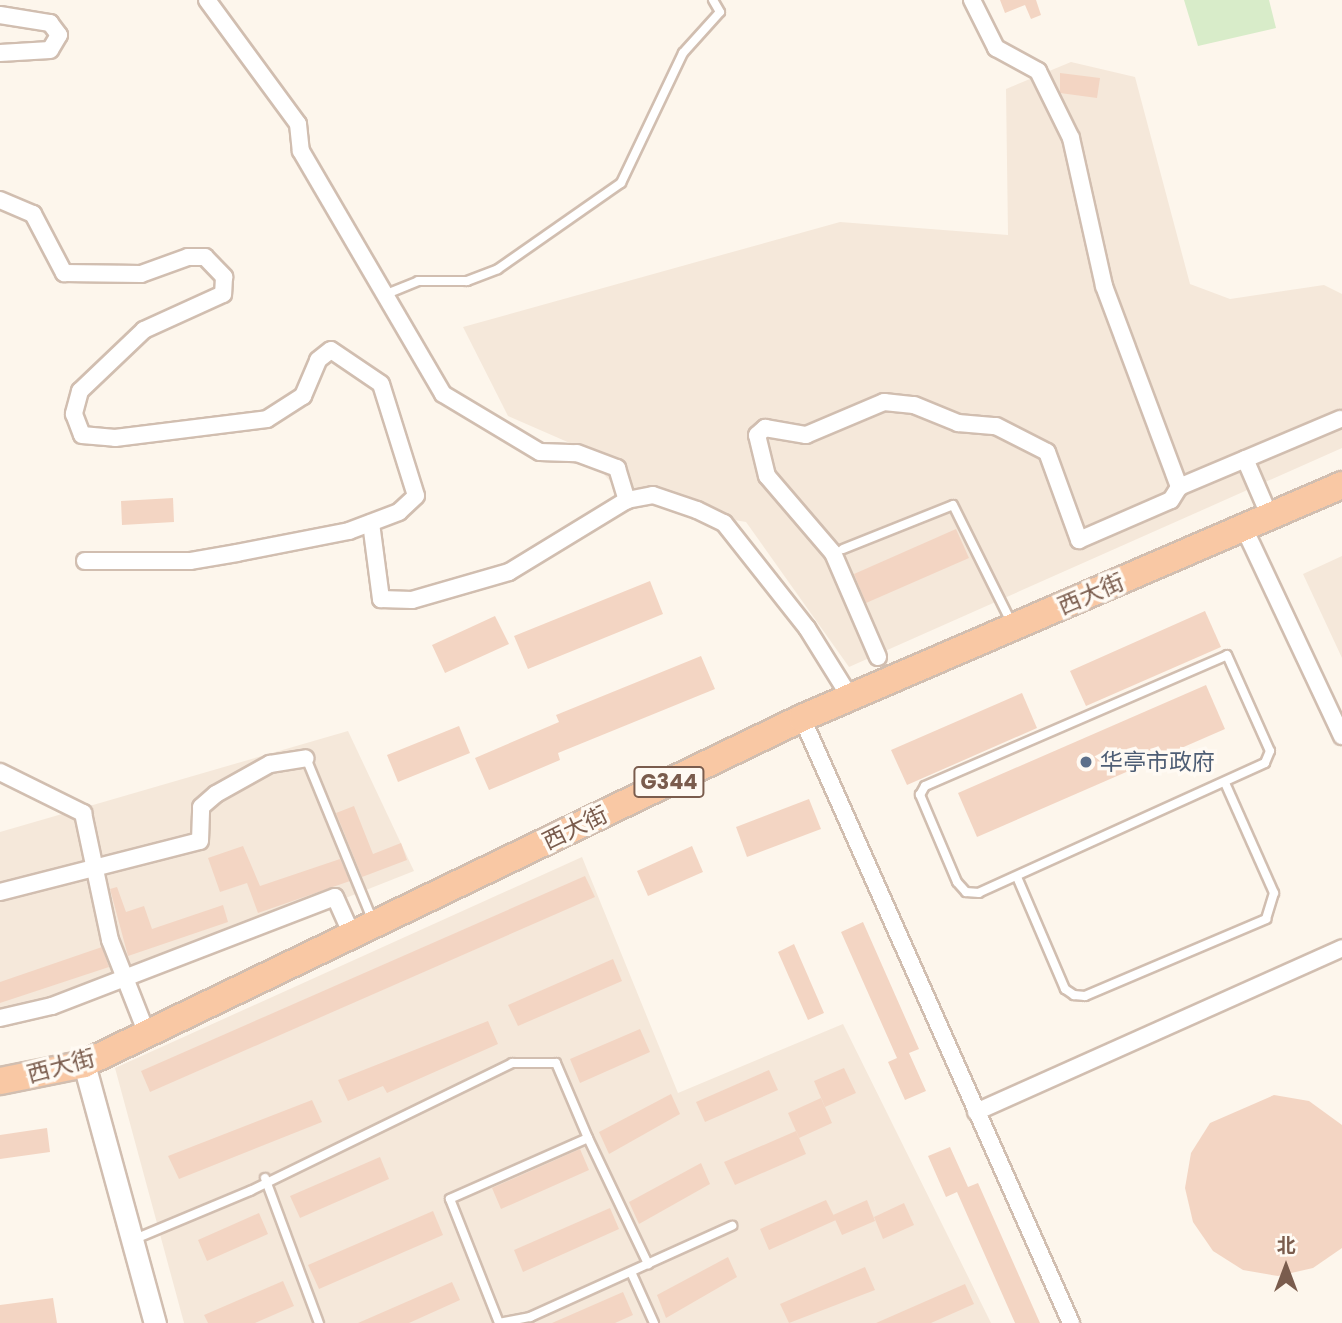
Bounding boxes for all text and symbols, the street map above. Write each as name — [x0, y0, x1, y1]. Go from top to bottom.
street label: 西大街 — [1054, 568, 1128, 620]
place label: 华亭市政府 — [1100, 748, 1215, 776]
marker: 华亭市政府 — [1078, 754, 1094, 770]
road number: G344 — [632, 764, 706, 800]
street label: 西大街 — [538, 800, 612, 856]
street label: 西大街 — [24, 1044, 98, 1088]
north arrow — [1251, 1232, 1321, 1302]
text: 北 — [1276, 1232, 1296, 1259]

